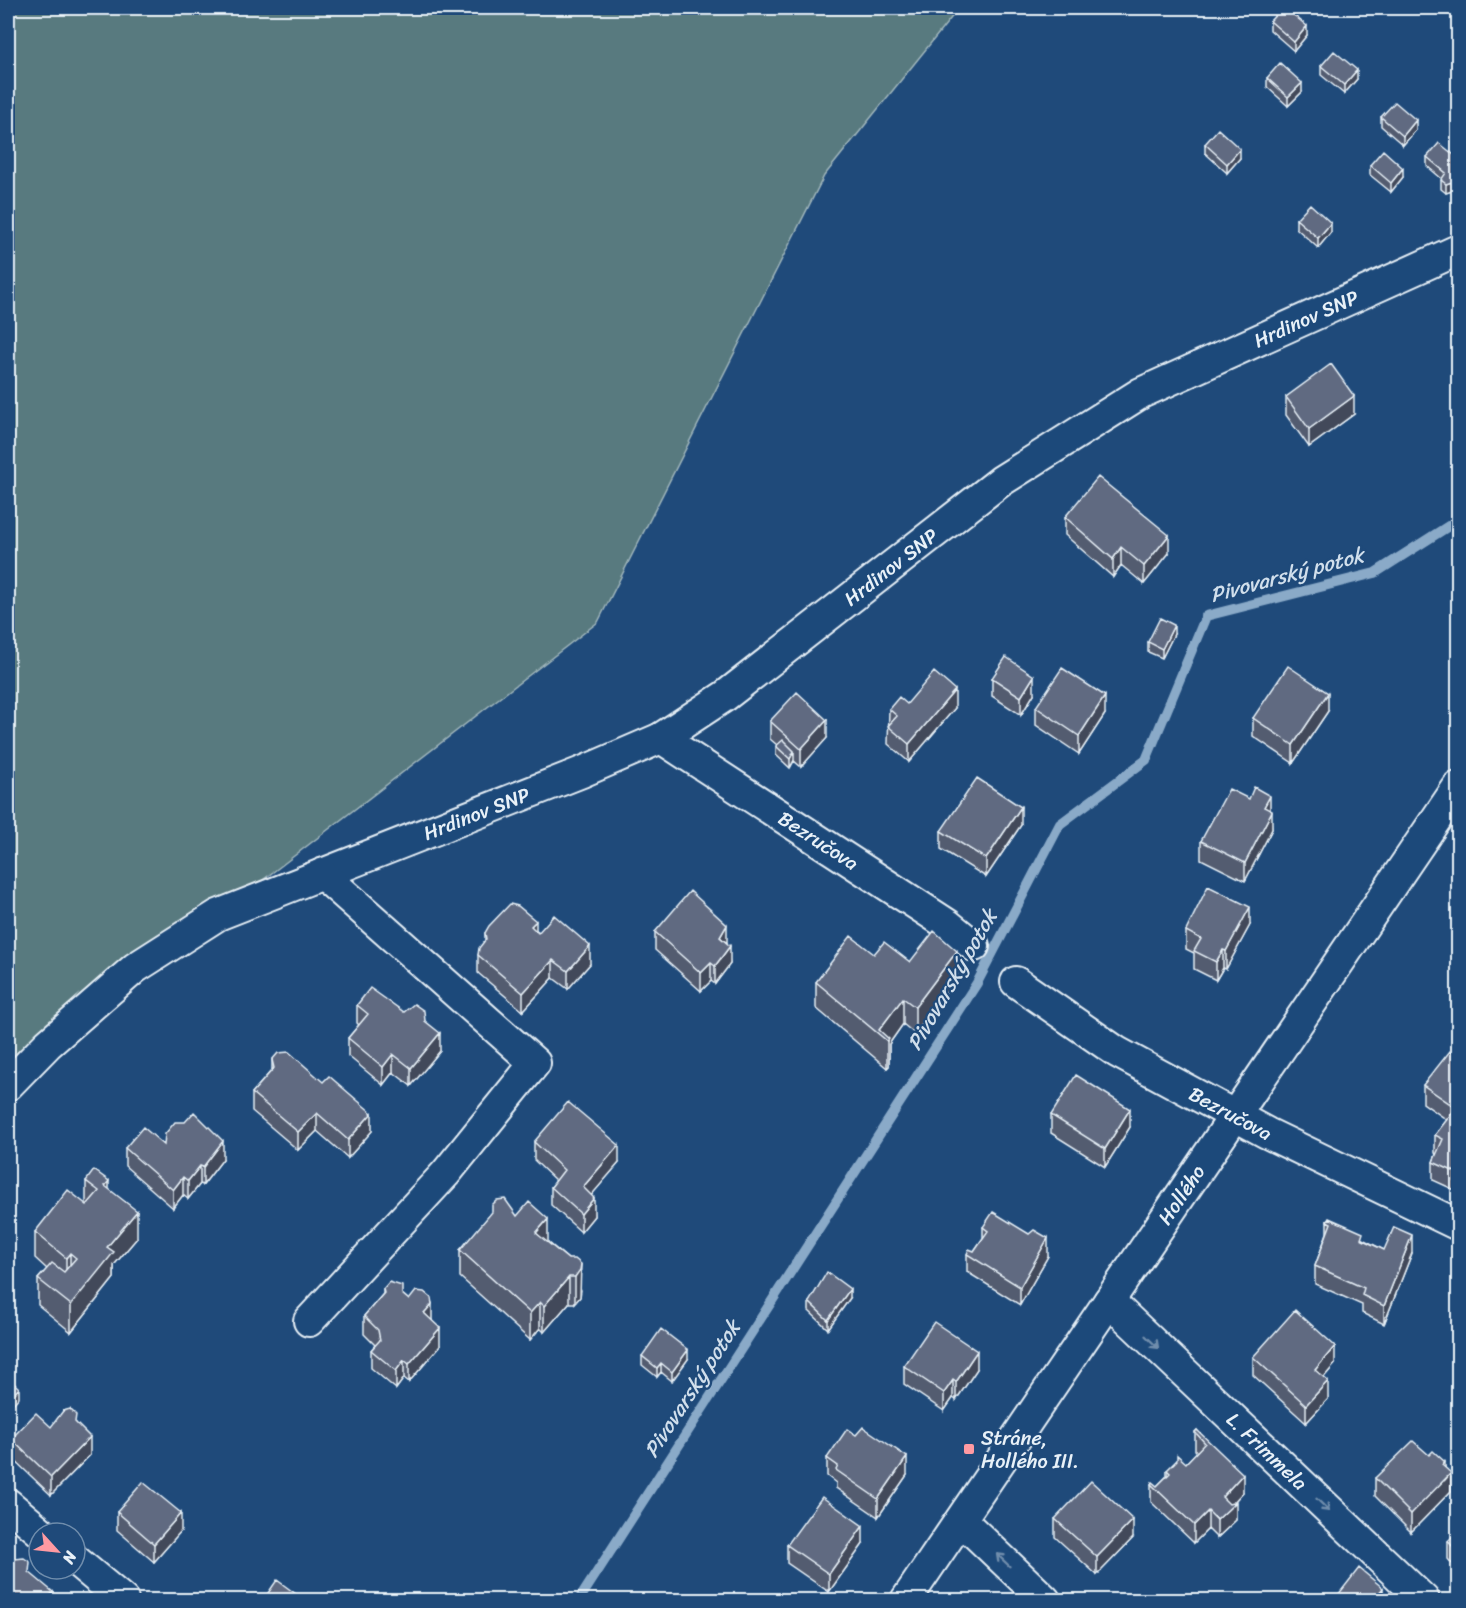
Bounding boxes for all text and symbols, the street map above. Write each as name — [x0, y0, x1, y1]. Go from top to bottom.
street label: Hrdinov SNP — [1248, 280, 1365, 358]
street label: Hrdinov SNP — [836, 519, 946, 616]
water label: Pivovarský potok — [1206, 535, 1371, 614]
street label: Hrdinov SNP — [418, 777, 536, 851]
street label: Bezručova — [771, 802, 866, 880]
water label: Pivovarský potok — [896, 900, 1009, 1058]
street label: Bezručova — [1182, 1077, 1279, 1151]
street label: Hollého — [1148, 1157, 1215, 1232]
water label: Pivovarský potok — [633, 1310, 752, 1466]
one-way arrow — [1144, 1334, 1159, 1349]
street label: L. Frimmela — [1218, 1404, 1316, 1499]
place label: Stráne, Hollého III. — [981, 1421, 1079, 1479]
marker: Stráne, Hollého III. — [962, 1442, 976, 1456]
one-way arrow — [1316, 1498, 1331, 1512]
north arrow — [27, 1521, 87, 1581]
text: N — [54, 1545, 86, 1570]
one-way arrow — [995, 1553, 1010, 1567]

